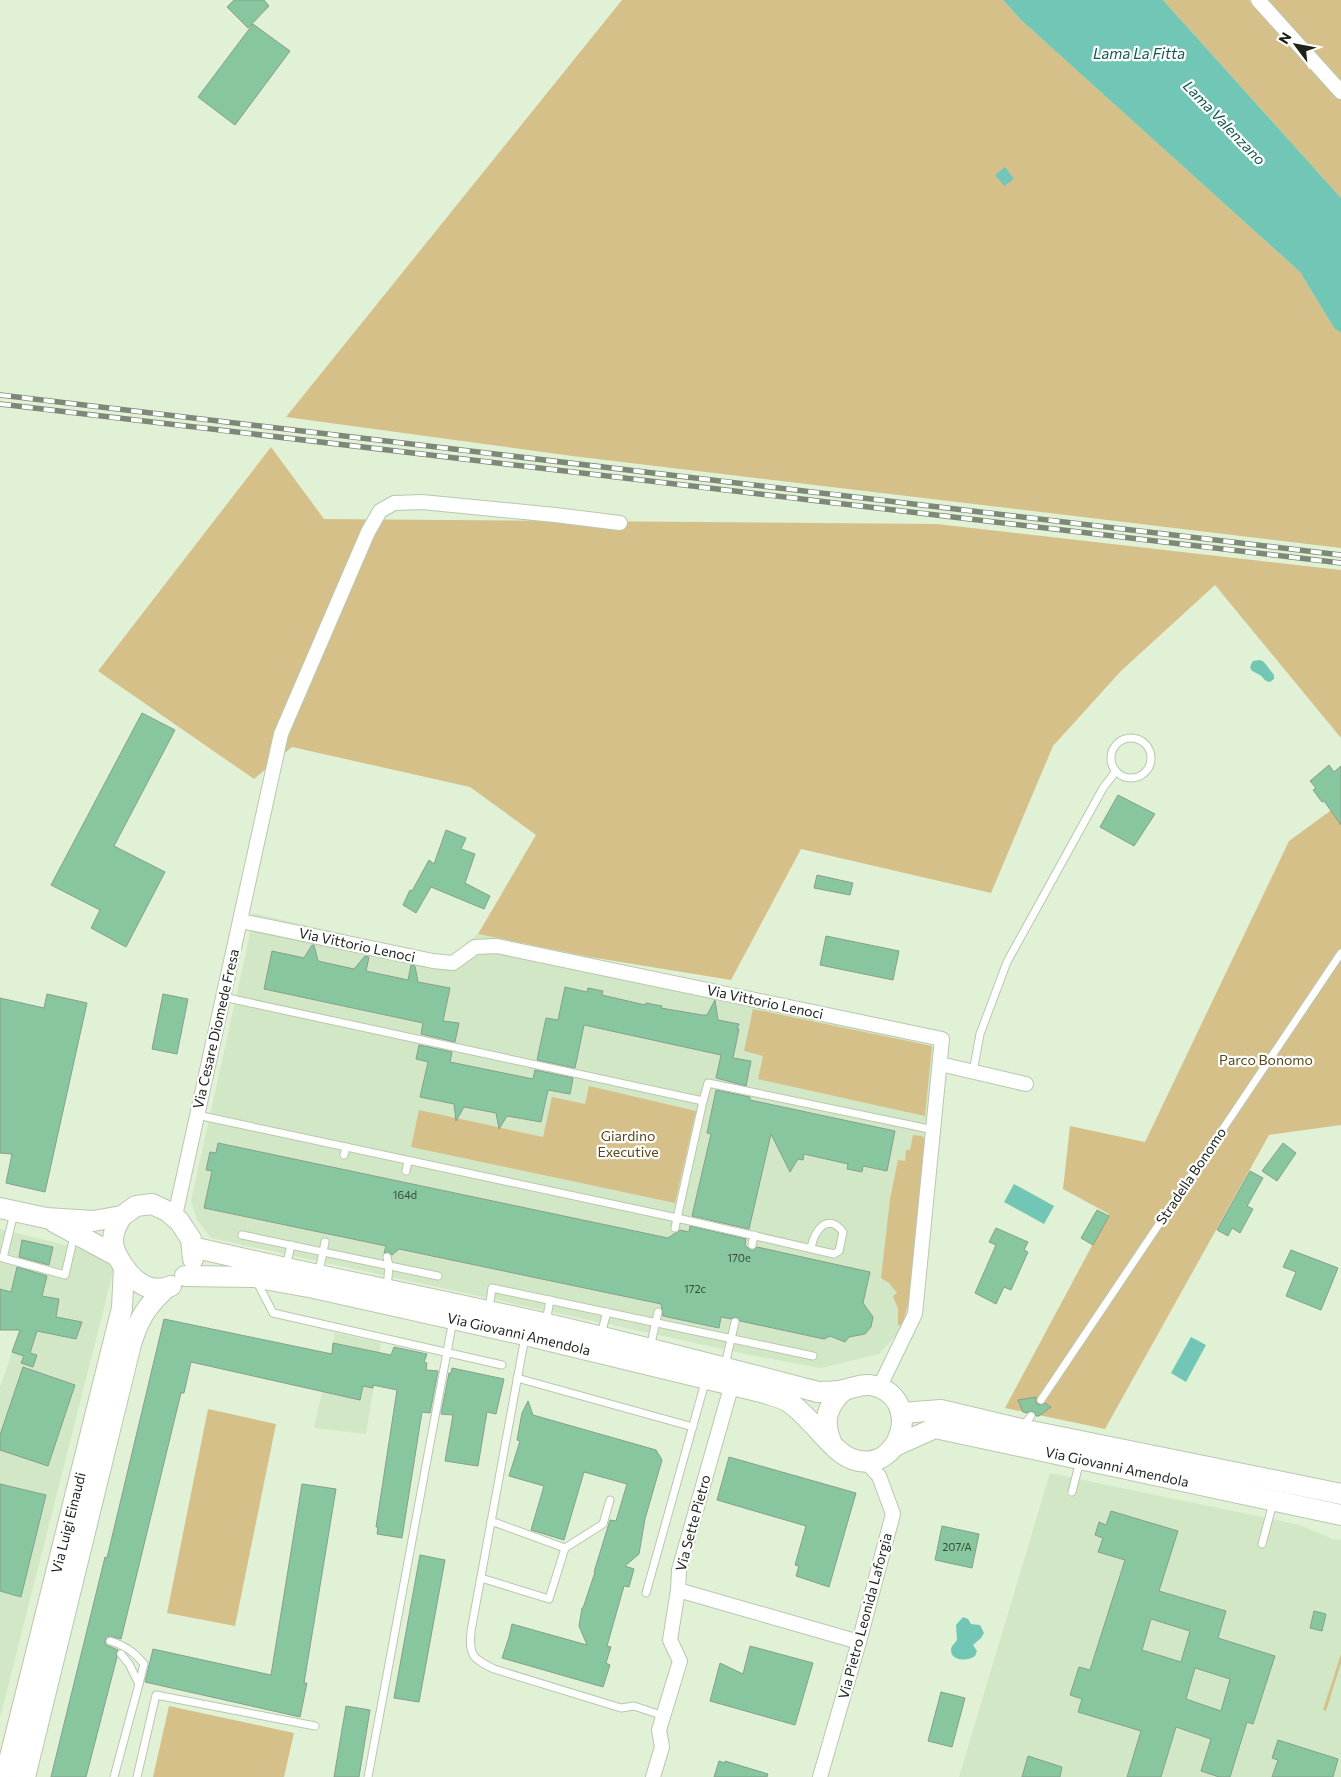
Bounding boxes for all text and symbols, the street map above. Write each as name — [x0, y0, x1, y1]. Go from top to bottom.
north arrow — [1271, 20, 1321, 70]
text: N — [1275, 29, 1295, 47]
water label: Lama La Fitta — [1093, 44, 1185, 62]
water label: Lama Valenzano — [1180, 76, 1270, 168]
street label: Via Vittorio Lenoci — [297, 924, 417, 965]
street label: Via Cesare Diomede Fresa — [189, 947, 242, 1110]
street label: Via Vittorio Lenoci — [705, 981, 825, 1022]
park label: Parco Bonomo — [1219, 1051, 1313, 1068]
street label: Stradella Bonomo — [1152, 1124, 1229, 1228]
park label: Giardino Executive — [597, 1127, 659, 1160]
house number: 164d — [393, 1188, 417, 1201]
house number: 170e — [727, 1251, 751, 1264]
house number: 172c — [684, 1282, 706, 1295]
street label: Via Giovanni Amendola — [446, 1309, 592, 1359]
street label: Via Giovanni Amendola — [1044, 1443, 1191, 1490]
street label: Via Luigi Einaudi — [47, 1470, 89, 1575]
street label: Via Sette Pietro — [671, 1473, 714, 1573]
street label: Via Pietro Leonida Laforgia — [834, 1531, 895, 1701]
house number: 207/A — [942, 1540, 972, 1553]

